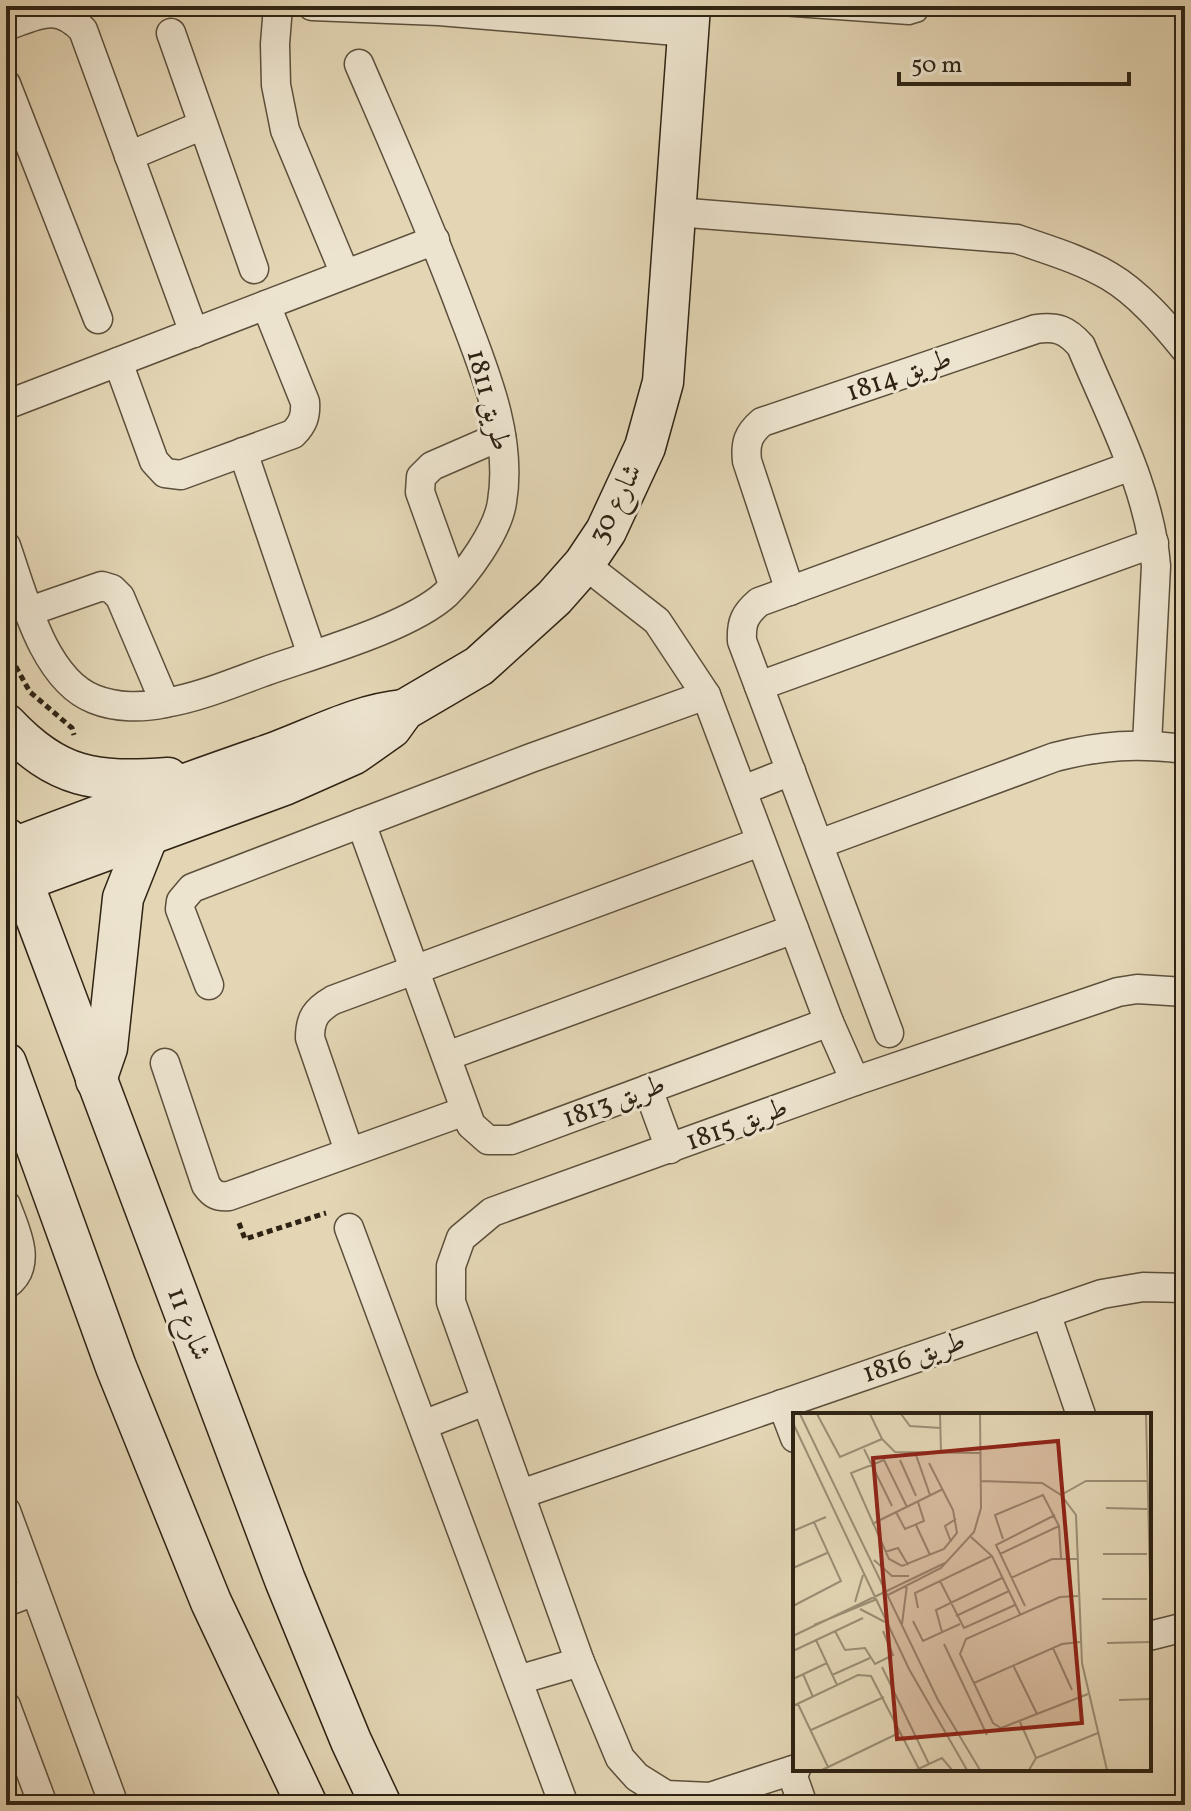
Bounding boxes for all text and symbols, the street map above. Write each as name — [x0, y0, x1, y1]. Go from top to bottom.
scale bar — [899, 36, 1129, 86]
text: 50 m — [911, 49, 963, 83]
street label: طريق 1814 — [841, 340, 957, 412]
street label: طريق 1811 — [456, 345, 520, 455]
street label: شارع 30 — [579, 457, 654, 552]
street label: طريق 1813 — [557, 1065, 671, 1139]
street label: طريق 1815 — [680, 1089, 794, 1161]
street label: شارع 11 — [154, 1282, 220, 1367]
street label: طريق 1816 — [857, 1322, 971, 1394]
inset map — [793, 1413, 1151, 1771]

